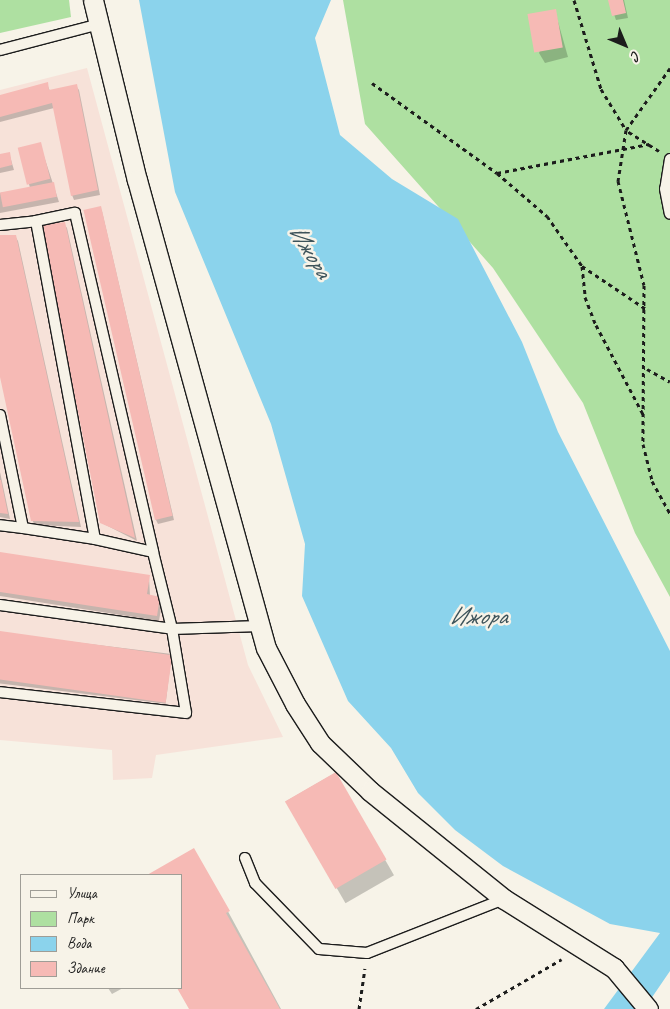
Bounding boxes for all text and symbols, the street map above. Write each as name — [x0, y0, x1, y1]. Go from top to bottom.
north arrow — [600, 20, 650, 70]
text: С — [628, 48, 644, 64]
water label: Ижора — [282, 219, 338, 283]
water label: Ижора — [449, 601, 507, 631]
legend — [20, 874, 182, 989]
text: Улица — [67, 884, 97, 903]
text: Парк — [67, 909, 94, 928]
text: Вода — [67, 934, 91, 953]
text: Здание — [67, 959, 105, 978]

